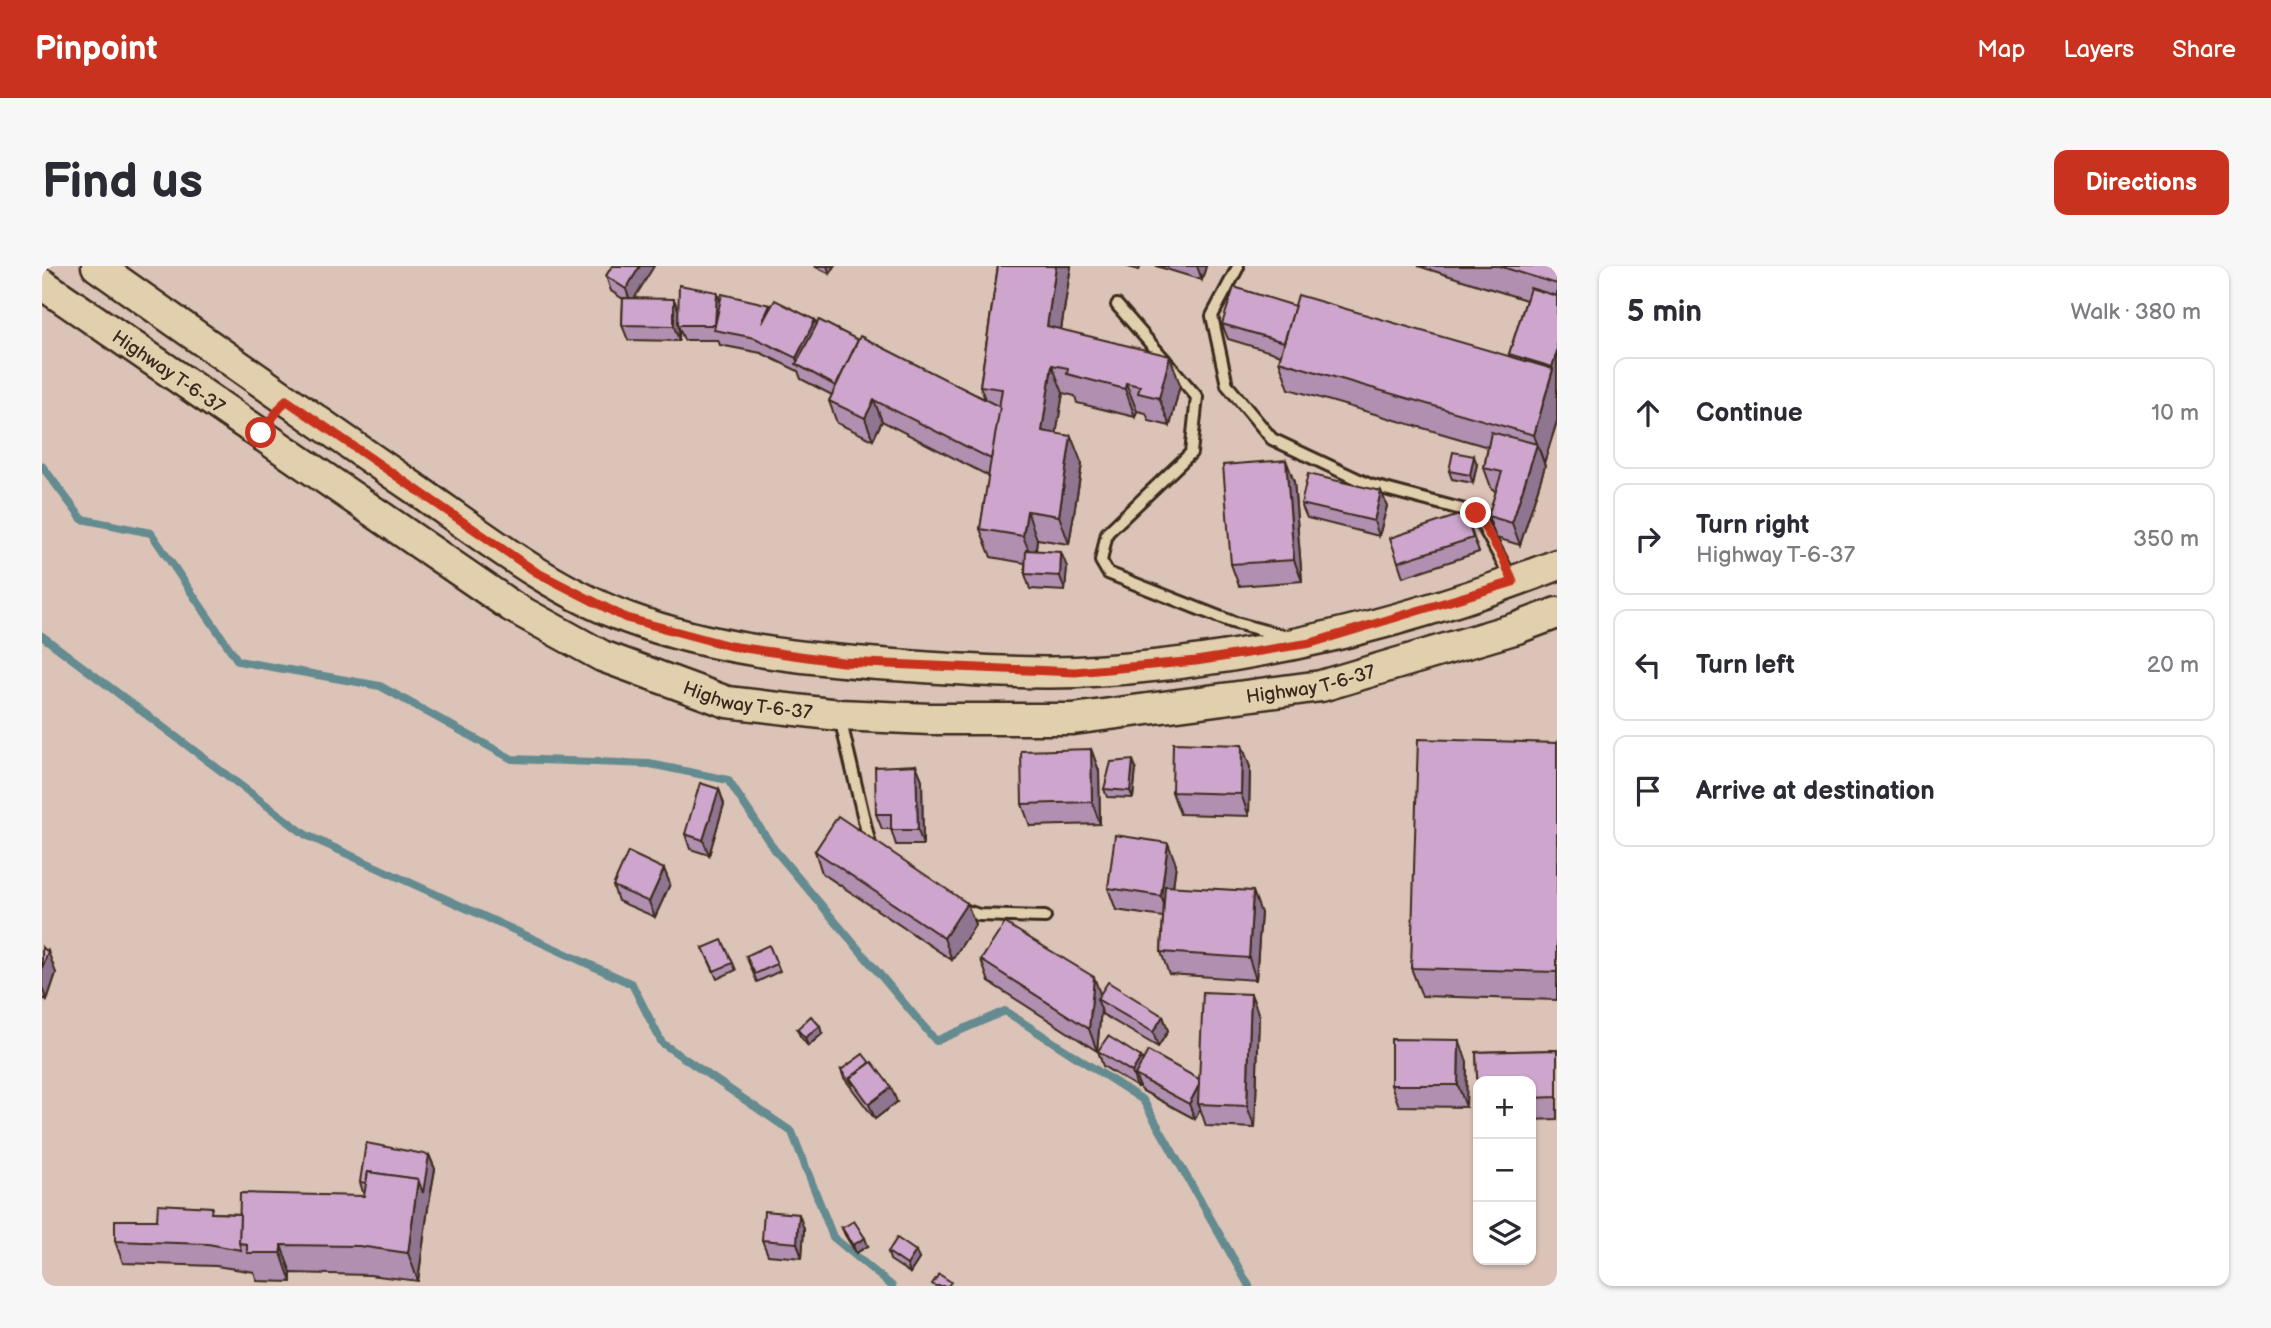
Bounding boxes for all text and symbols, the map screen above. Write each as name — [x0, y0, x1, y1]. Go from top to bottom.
text: Pinpoint — [35, 29, 157, 69]
text: Map — [1977, 35, 2025, 64]
text: Layers — [2063, 35, 2134, 64]
text: Share — [2172, 35, 2236, 64]
button: Directions — [2054, 150, 2229, 215]
text: Find us — [42, 153, 203, 212]
text: 5 min — [1627, 294, 1702, 330]
text: Walk · 380 m — [2071, 298, 2201, 326]
street label: Highway T-6-37 — [107, 326, 229, 419]
icon: ahead — [1629, 394, 1667, 432]
text: Continue — [1696, 398, 1803, 429]
text: 10 m — [2151, 399, 2199, 427]
route start — [245, 417, 276, 448]
route end — [1460, 497, 1491, 528]
text: Turn right — [1696, 510, 1809, 541]
icon: right — [1629, 520, 1667, 558]
text: 350 m — [2133, 525, 2199, 553]
text: Highway T-6-37 — [1696, 541, 1855, 569]
icon: left — [1629, 646, 1667, 684]
text: Turn left — [1696, 650, 1795, 681]
text: 20 m — [2147, 651, 2199, 679]
street label: Highway T-6-37 — [1245, 660, 1379, 709]
street label: Highway T-6-37 — [680, 677, 814, 725]
icon: arrive — [1629, 772, 1667, 810]
text: Arrive at destination — [1696, 776, 1935, 807]
map controls — [1473, 1076, 1536, 1265]
button: + — [1473, 1076, 1536, 1139]
button: − — [1473, 1139, 1536, 1202]
button: layers — [1473, 1202, 1536, 1265]

